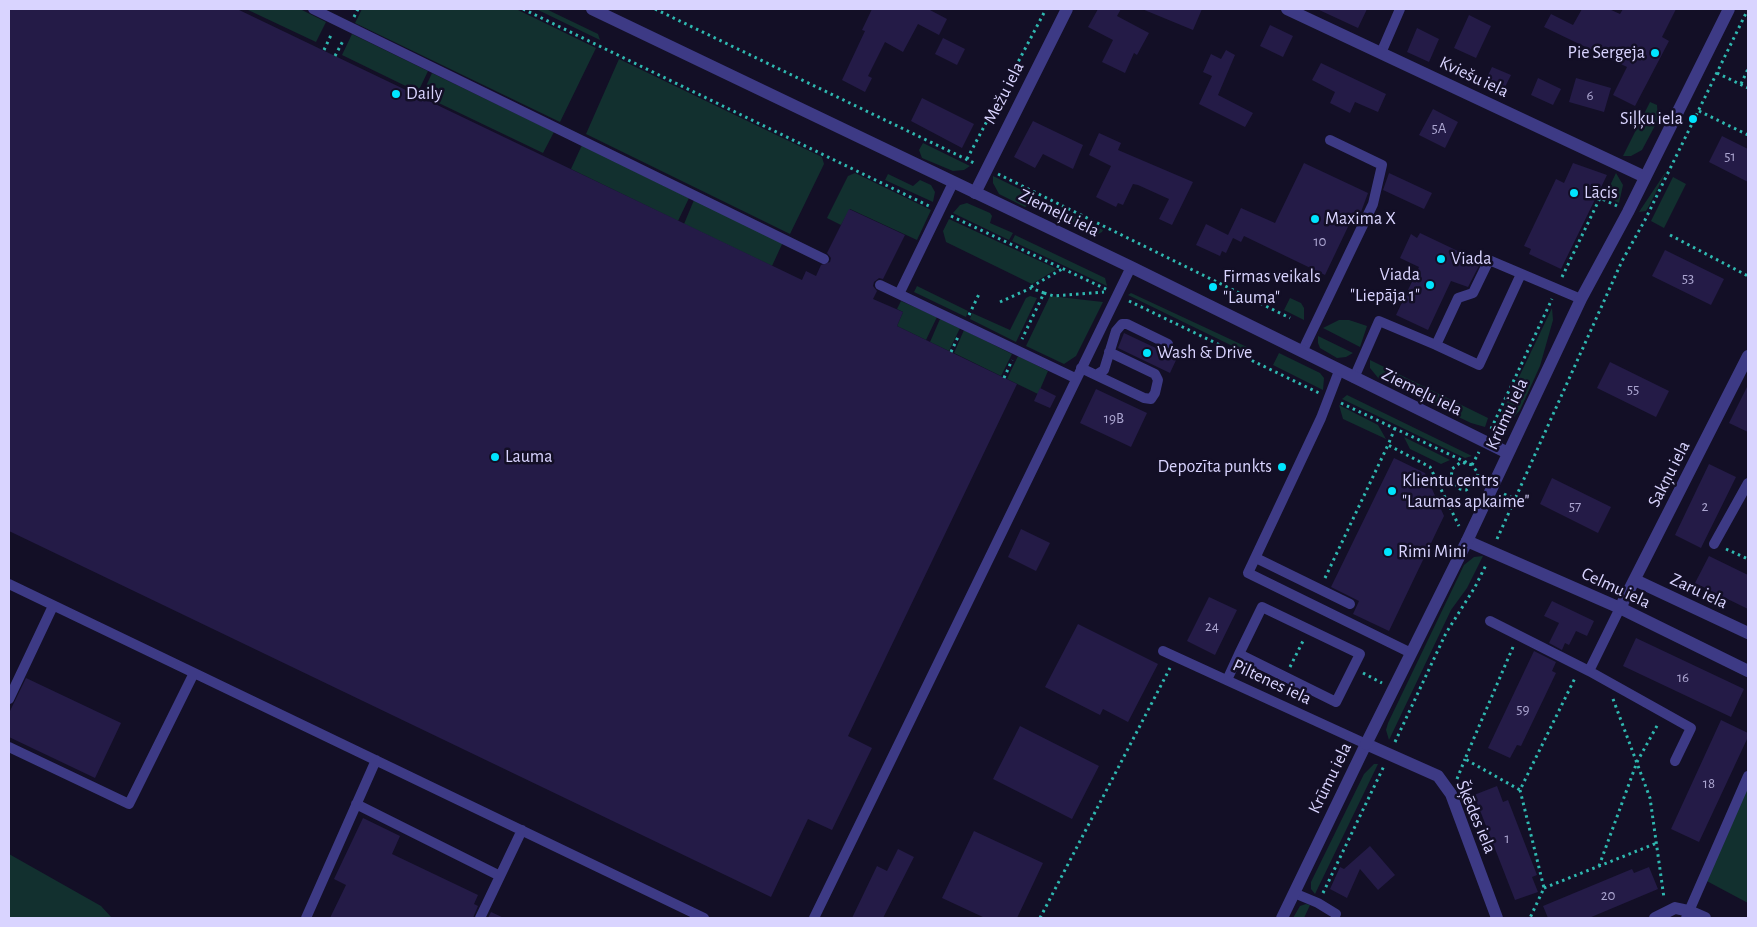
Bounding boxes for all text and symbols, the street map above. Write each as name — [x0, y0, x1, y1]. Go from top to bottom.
place label: Pie Sergeja — [1568, 42, 1645, 64]
marker: Pie Sergeja — [1649, 47, 1661, 59]
street label: Kviešu iela — [1436, 52, 1512, 102]
street label: Mežu iela — [979, 58, 1029, 128]
place label: Daily — [406, 83, 442, 105]
house number: 6 — [1586, 86, 1594, 104]
marker: Daily — [390, 88, 402, 100]
place label: Siļķu iela — [1620, 108, 1683, 130]
marker: Siļķu iela — [1687, 113, 1699, 125]
house number: 5A — [1432, 119, 1446, 137]
house number: 51 — [1724, 147, 1736, 165]
place label: Lācis — [1584, 182, 1618, 204]
street label: Ziemeļu iela — [1015, 184, 1103, 242]
marker: Lācis — [1568, 187, 1580, 199]
place label: Maxima X — [1325, 208, 1396, 230]
marker: Maxima X — [1309, 213, 1321, 225]
house number: 10 — [1313, 232, 1327, 250]
place label: Viada — [1451, 248, 1491, 270]
marker: Viada — [1435, 253, 1447, 265]
place label: Viada "Liepāja 1" — [1350, 264, 1420, 306]
place label: Firmas veikals "Lauma" — [1223, 266, 1321, 308]
house number: 53 — [1682, 269, 1694, 287]
marker: Viada "Liepāja 1" — [1424, 279, 1436, 291]
marker: Firmas veikals "Lauma" — [1207, 281, 1219, 293]
place label: Wash & Drive — [1157, 342, 1252, 364]
marker: Wash & Drive — [1141, 347, 1153, 359]
street label: Ziemeļu iela — [1378, 363, 1466, 421]
street label: Krūmu iela — [1481, 375, 1533, 453]
house number: 55 — [1627, 380, 1639, 398]
house number: 19B — [1104, 409, 1124, 427]
street label: Sakņu iela — [1643, 437, 1695, 511]
place label: Lauma — [505, 446, 553, 468]
marker: Lauma — [489, 451, 501, 463]
place label: Depozīta punkts — [1157, 456, 1272, 478]
marker: Depozīta punkts — [1276, 461, 1288, 473]
place label: Klientu centrs "Laumas apkaime" — [1402, 470, 1529, 512]
marker: Klientu centrs "Laumas apkaime" — [1386, 485, 1398, 497]
house number: 57 — [1569, 497, 1581, 515]
house number: 2 — [1702, 497, 1708, 515]
place label: Rimi Mini — [1398, 541, 1466, 563]
marker: Rimi Mini — [1382, 546, 1394, 558]
street label: Celmu iela — [1578, 563, 1654, 613]
street label: Zaru iela — [1667, 568, 1731, 614]
house number: 24 — [1205, 617, 1219, 635]
street label: Piltenes iela — [1229, 654, 1315, 710]
house number: 16 — [1677, 668, 1689, 686]
house number: 59 — [1516, 700, 1530, 718]
street label: Krūmu iela — [1304, 739, 1356, 817]
house number: 18 — [1703, 774, 1715, 792]
street label: Šķēdes iela — [1451, 777, 1501, 857]
house number: 1 — [1504, 829, 1510, 847]
house number: 20 — [1601, 886, 1615, 904]

